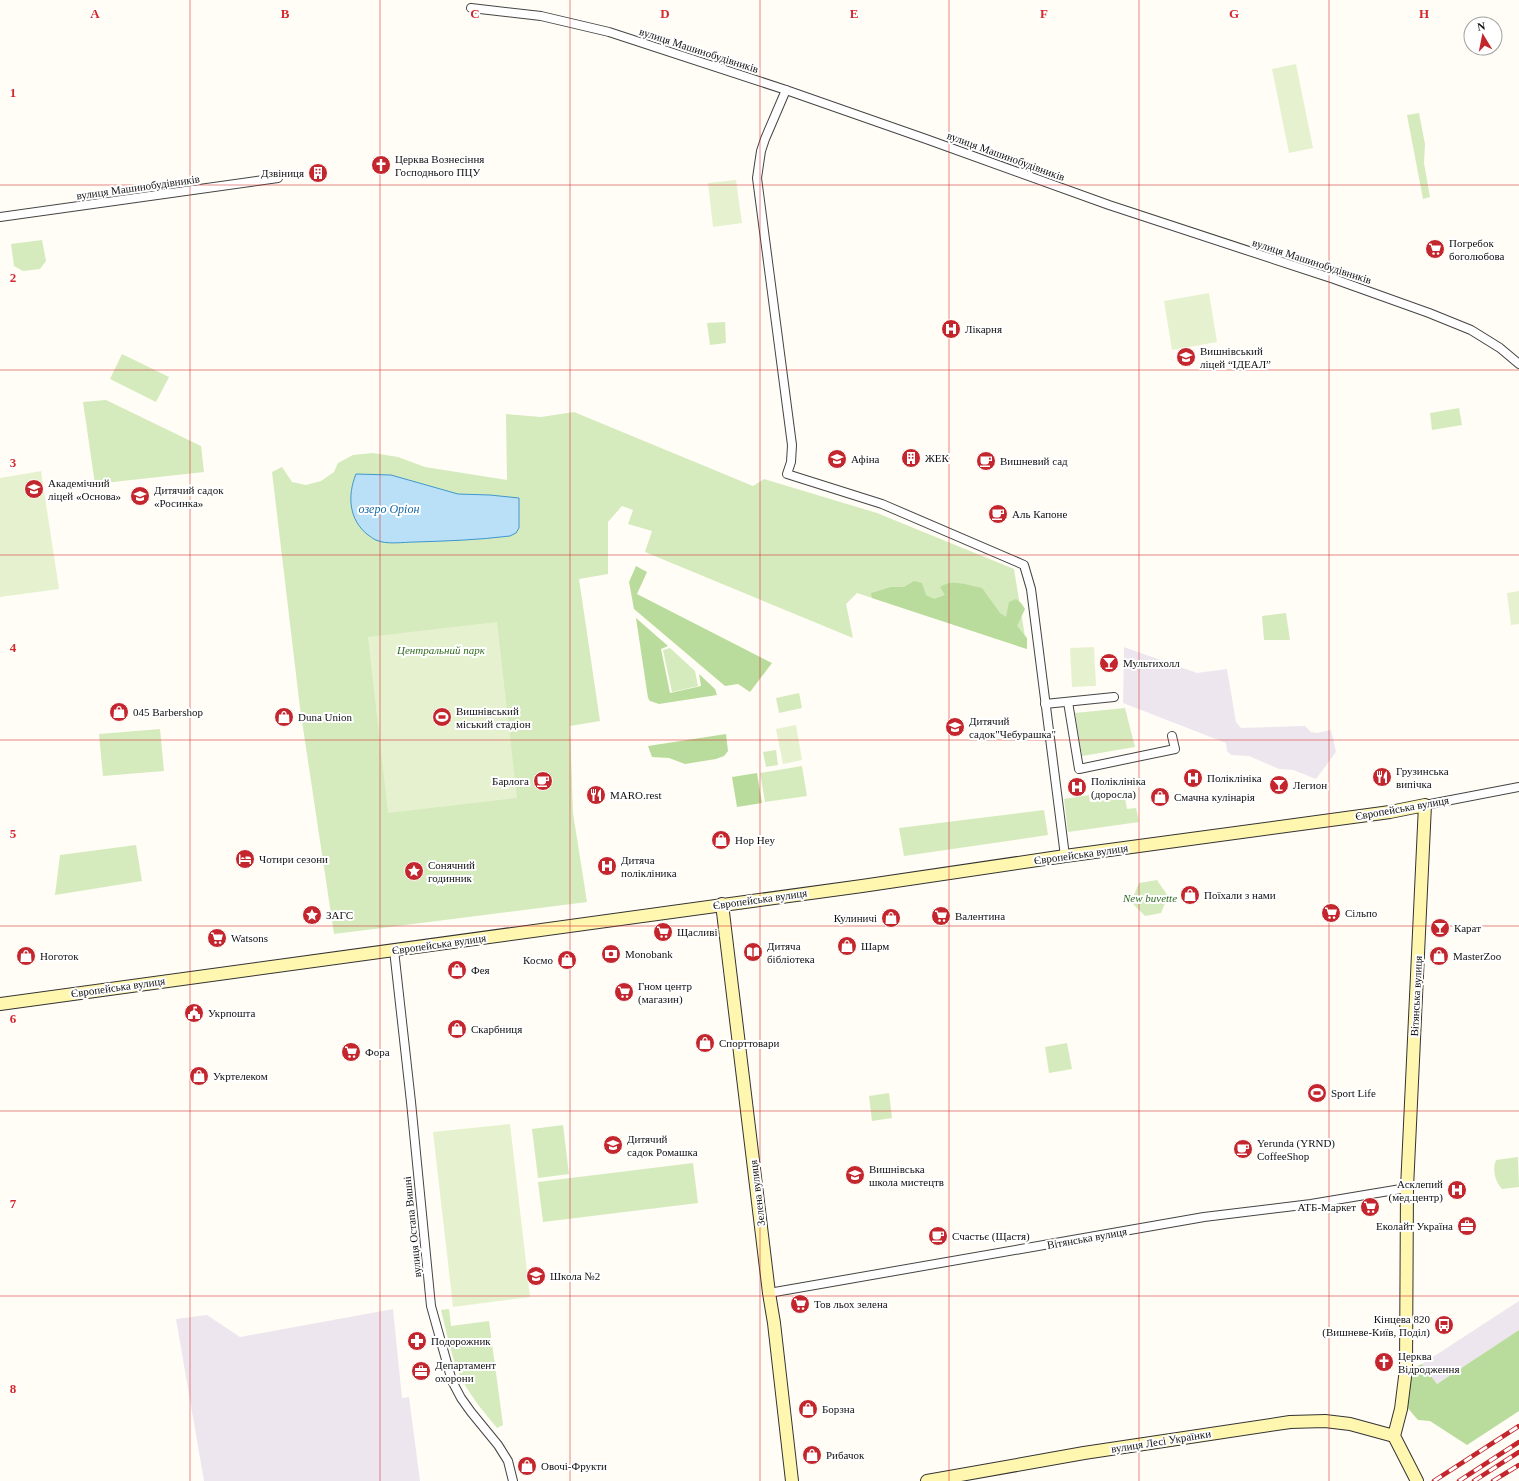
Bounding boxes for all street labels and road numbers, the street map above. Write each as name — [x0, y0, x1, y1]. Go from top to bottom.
street label: вулиця Машинобудівників — [638, 25, 760, 75]
street label: вулиця Машинобудівників — [945, 129, 1067, 183]
street label: вулиця Машинобудівників — [76, 172, 200, 202]
street label: вулиця Машинобудівників — [1251, 236, 1373, 286]
street label: Європейська вулиця — [1354, 794, 1450, 822]
street label: Європейська вулиця — [1033, 841, 1129, 867]
street label: Європейська вулиця — [712, 886, 808, 912]
street label: Європейська вулиця — [391, 931, 487, 957]
street label: Вітянська вулиця — [1408, 955, 1424, 1037]
street label: Європейська вулиця — [70, 974, 166, 1000]
street label: Зелена вулиця — [747, 1159, 767, 1227]
street label: вулиця Остапа Вишні — [401, 1176, 423, 1278]
street label: Вітянська вулиця — [1046, 1225, 1128, 1251]
street label: вулиця Лесі Українки — [1110, 1427, 1212, 1455]

